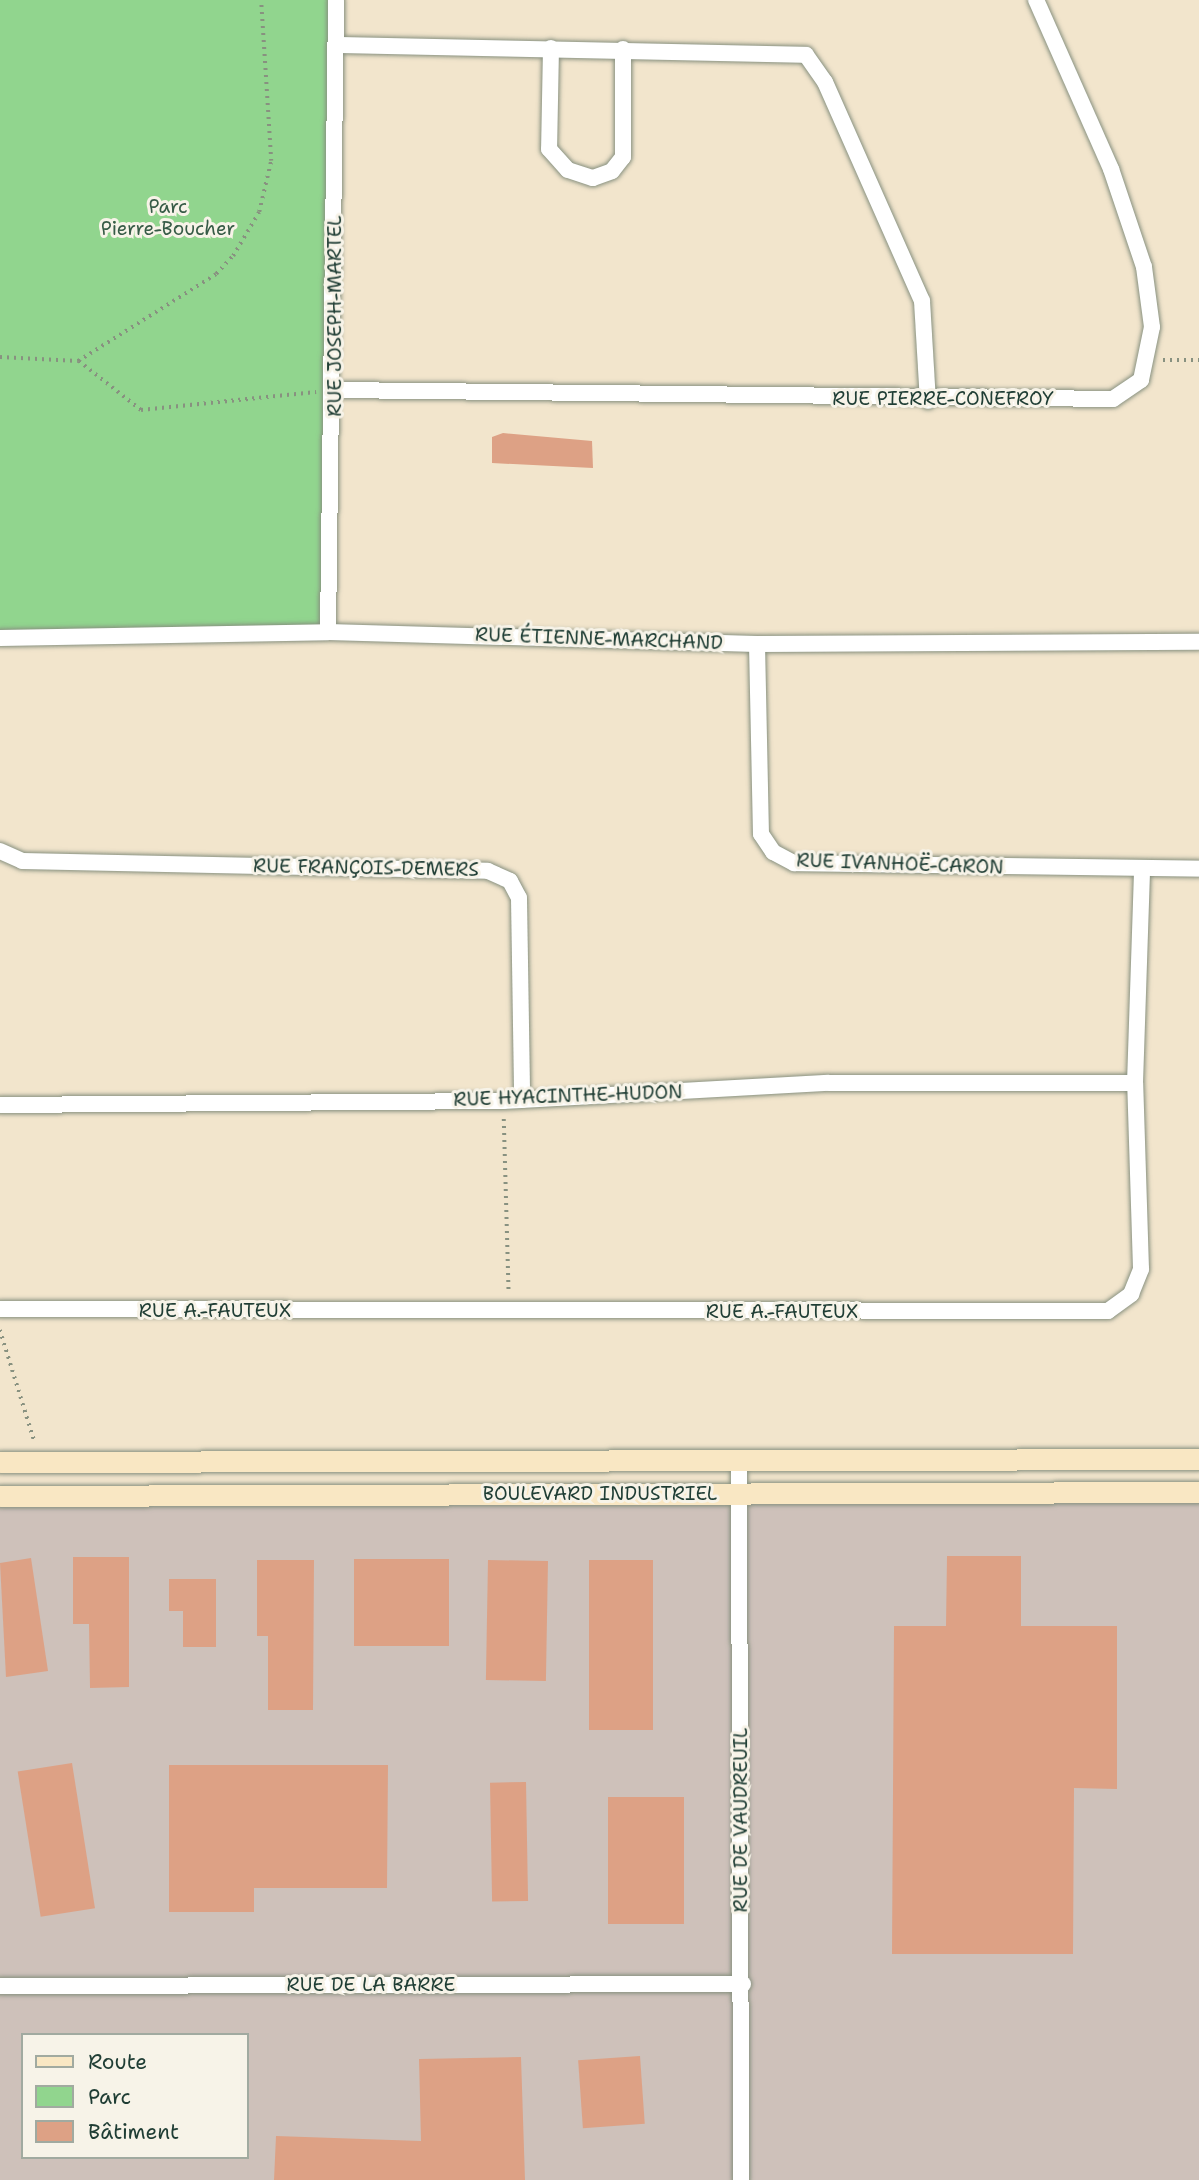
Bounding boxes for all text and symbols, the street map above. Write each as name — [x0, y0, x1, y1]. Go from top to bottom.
park label: Parc Pierre-Boucher — [101, 196, 235, 240]
street label: RUE JOSEPH-MARTEL — [324, 215, 346, 417]
street label: RUE PIERRE-CONEFROY — [832, 388, 1054, 410]
street label: RUE ÉTIENNE-MARCHAND — [475, 623, 723, 655]
street label: RUE IVANHOË-CARON — [796, 849, 1004, 879]
street label: RUE FRANÇOIS-DEMERS — [253, 855, 479, 881]
street label: RUE HYACINTHE-HUDON — [453, 1081, 683, 1111]
street label: RUE A.-FAUTEUX — [139, 1300, 291, 1322]
street label: RUE A.-FAUTEUX — [706, 1301, 858, 1323]
street label: BOULEVARD INDUSTRIEL — [483, 1483, 717, 1505]
street label: RUE DE VAUDREUIL — [730, 1728, 752, 1912]
street label: RUE DE LA BARRE — [287, 1974, 455, 1996]
legend — [21, 2033, 248, 2159]
text: Route — [88, 2048, 147, 2076]
text: Parc — [88, 2083, 131, 2111]
text: Bâtiment — [88, 2118, 179, 2146]

